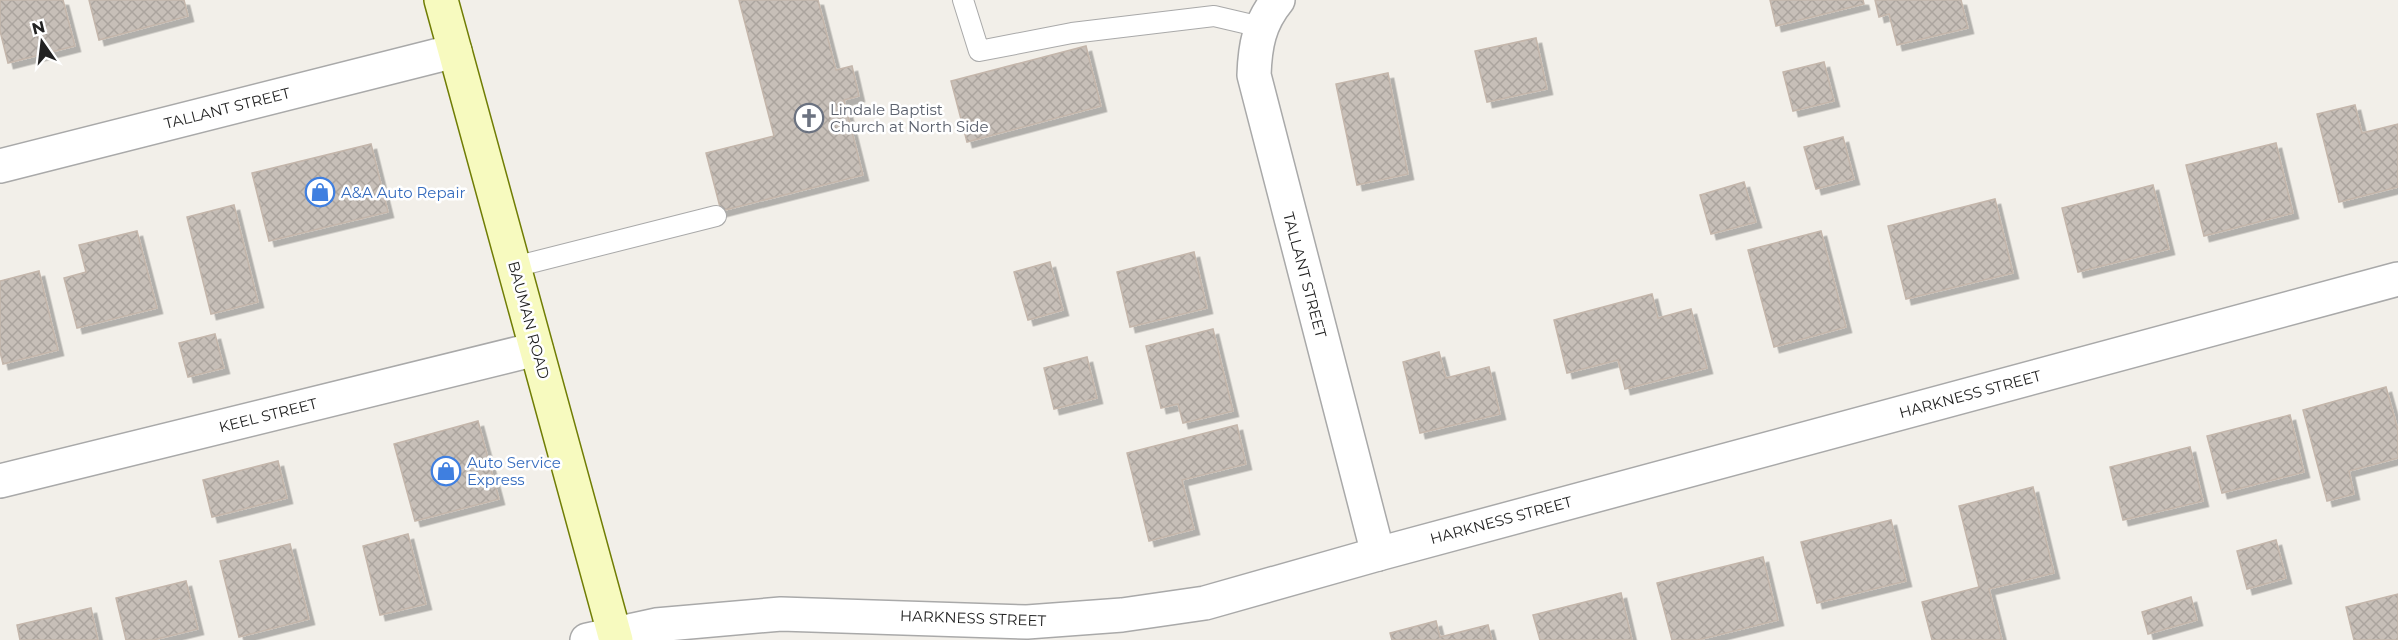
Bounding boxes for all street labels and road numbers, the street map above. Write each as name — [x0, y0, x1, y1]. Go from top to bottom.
street label: TALLANT STREET — [162, 83, 292, 133]
street label: TALLANT STREET — [1279, 210, 1331, 340]
street label: BAUMAN ROAD — [504, 259, 554, 381]
street label: HARKNESS STREET — [1897, 366, 2043, 422]
street label: KEEL STREET — [217, 394, 320, 436]
street label: HARKNESS STREET — [1428, 492, 1574, 548]
street label: HARKNESS STREET — [900, 606, 1047, 630]

